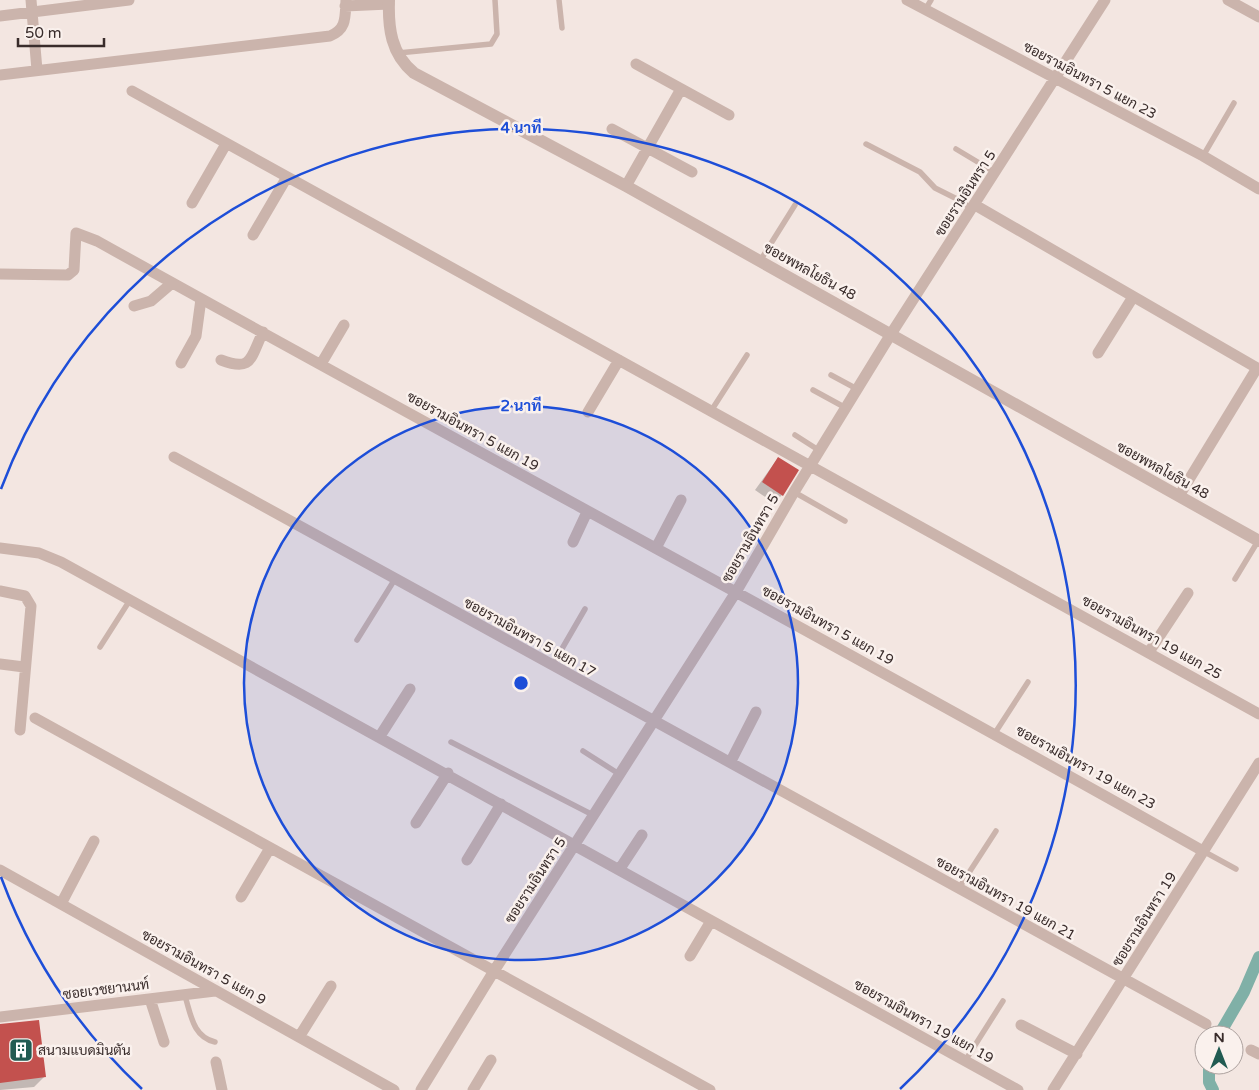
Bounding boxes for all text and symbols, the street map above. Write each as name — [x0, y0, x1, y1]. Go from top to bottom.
scale bar — [18, 15, 104, 47]
text: 50 m — [25, 24, 62, 42]
street label: ซอยรามอินทรา 5 แยก 23 — [1020, 38, 1159, 123]
text: 4 นาที — [501, 118, 542, 137]
street label: ซอยรามอินทรา 5 — [931, 147, 1000, 240]
street label: ซอยพหลโยธิน 48 — [761, 239, 859, 304]
street label: ซอยรามอินทรา 5 แยก 19 — [404, 388, 542, 475]
text: 2 นาที — [501, 396, 542, 415]
street label: ซอยพหลโยธิน 48 — [1114, 438, 1212, 503]
street label: ซอยรามอินทรา 5 — [718, 491, 783, 586]
street label: ซอยรามอินทรา 5 แยก 19 — [759, 582, 897, 669]
street label: ซอยรามอินทรา 19 แยก 25 — [1079, 592, 1225, 683]
street label: ซอยรามอินทรา 5 แยก 17 — [461, 594, 599, 681]
centre of rings — [512, 674, 530, 692]
street label: ซอยรามอินทรา 19 แยก 23 — [1013, 722, 1159, 813]
street label: ซอยรามอินทรา 5 — [501, 834, 570, 927]
street label: ซอยรามอินทรา 19 แยก 21 — [933, 853, 1079, 944]
street label: ซอยรามอินทรา 19 — [1109, 869, 1180, 970]
street label: ซอยรามอินทรา 5 แยก 9 — [139, 926, 269, 1009]
street label: ซอยเวชยานนท์ — [62, 975, 150, 1003]
street label: ซอยรามอินทรา 19 แยก 19 — [851, 976, 997, 1067]
north arrow — [1194, 1025, 1244, 1075]
text: N — [1213, 1029, 1225, 1046]
building icon: สนามแบดมินตัน — [8, 1037, 34, 1063]
place label: สนามแบดมินตัน — [38, 1042, 131, 1059]

